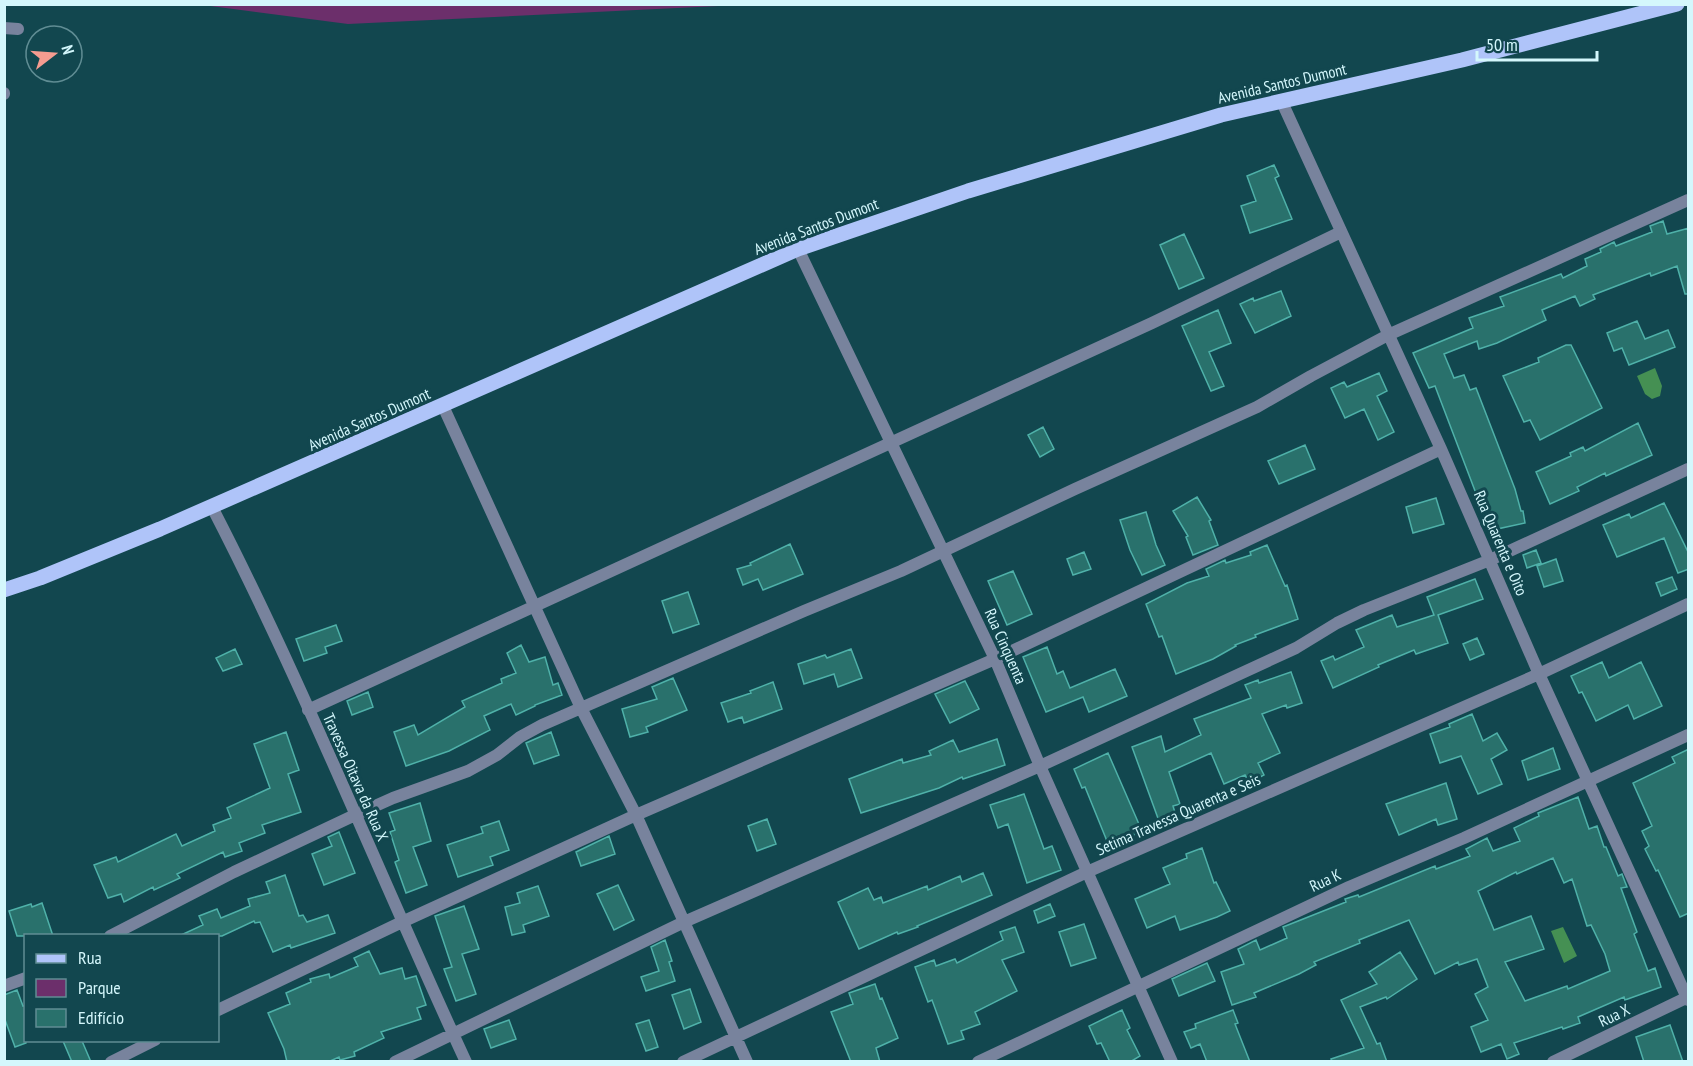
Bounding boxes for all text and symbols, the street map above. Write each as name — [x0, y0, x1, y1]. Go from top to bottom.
north arrow — [24, 24, 84, 84]
scale bar — [1477, 24, 1597, 62]
text: 50 m — [1486, 33, 1518, 56]
text: N — [58, 43, 79, 57]
street label: Avenida Santos Dumont — [1216, 58, 1349, 108]
street label: Avenida Santos Dumont — [751, 193, 882, 259]
street label: Avenida Santos Dumont — [305, 383, 434, 455]
street label: Rua Quarenta e Oito — [1470, 487, 1532, 599]
street label: Rua Cinquenta — [980, 605, 1032, 687]
street label: Travessa Oitava da Rua X — [319, 710, 393, 844]
street label: Setima Travessa Quarenta e Seis — [1093, 769, 1263, 859]
street label: Rua K — [1306, 864, 1344, 896]
legend — [24, 934, 219, 1042]
text: Rua — [78, 946, 102, 969]
text: Parque — [78, 976, 121, 999]
street label: Rua X — [1595, 999, 1633, 1031]
text: Edifício — [78, 1006, 124, 1029]

